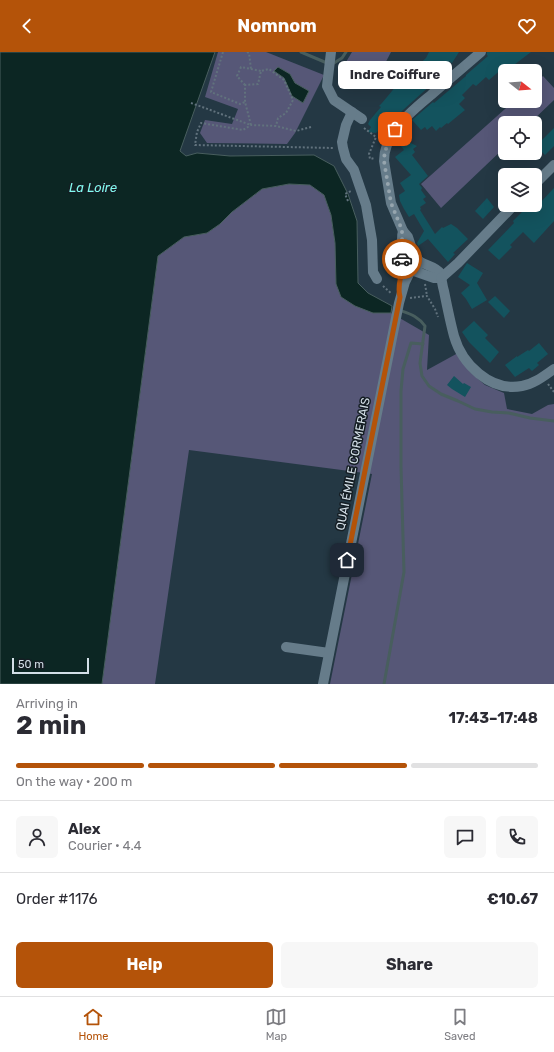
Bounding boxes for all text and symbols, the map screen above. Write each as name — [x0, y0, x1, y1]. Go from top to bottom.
icon: back — [16, 15, 38, 37]
text: Nomnom — [237, 15, 317, 37]
icon: heart — [516, 15, 538, 37]
callout: Indre Coiffure — [338, 61, 452, 89]
north arrow — [498, 64, 542, 108]
map controls — [498, 64, 542, 212]
text: Indre Coiffure — [350, 67, 440, 82]
pin — [378, 112, 412, 146]
button: locate — [498, 116, 542, 160]
icon: bag — [384, 118, 406, 140]
button: layers — [498, 168, 542, 212]
water label: La Loire — [69, 180, 117, 195]
courier — [382, 239, 422, 279]
icon: car — [391, 248, 413, 270]
street label: QUAI ÉMILE CORMERAIS — [333, 396, 373, 532]
pin — [330, 543, 364, 577]
icon: home — [336, 549, 358, 571]
scale bar — [12, 656, 89, 675]
text: 50 m — [18, 658, 44, 671]
text: Arriving in — [16, 696, 78, 711]
text: 17:43–17:48 — [449, 709, 538, 727]
text: 2 min — [16, 710, 86, 741]
text: On the way · 200 m — [16, 774, 132, 789]
button: person — [16, 816, 58, 858]
button: chat — [444, 816, 486, 858]
button: phone — [496, 816, 538, 858]
text: Alex — [68, 820, 101, 838]
text: Courier · 4.4 — [68, 838, 142, 853]
text: Order #1176 — [16, 890, 98, 908]
text: €10.67 — [487, 890, 538, 908]
button: Help — [16, 942, 273, 988]
button: Share — [281, 942, 538, 988]
tab: Home — [78, 1006, 109, 1043]
tab: Map — [265, 1006, 287, 1043]
tab: Saved — [444, 1006, 476, 1043]

